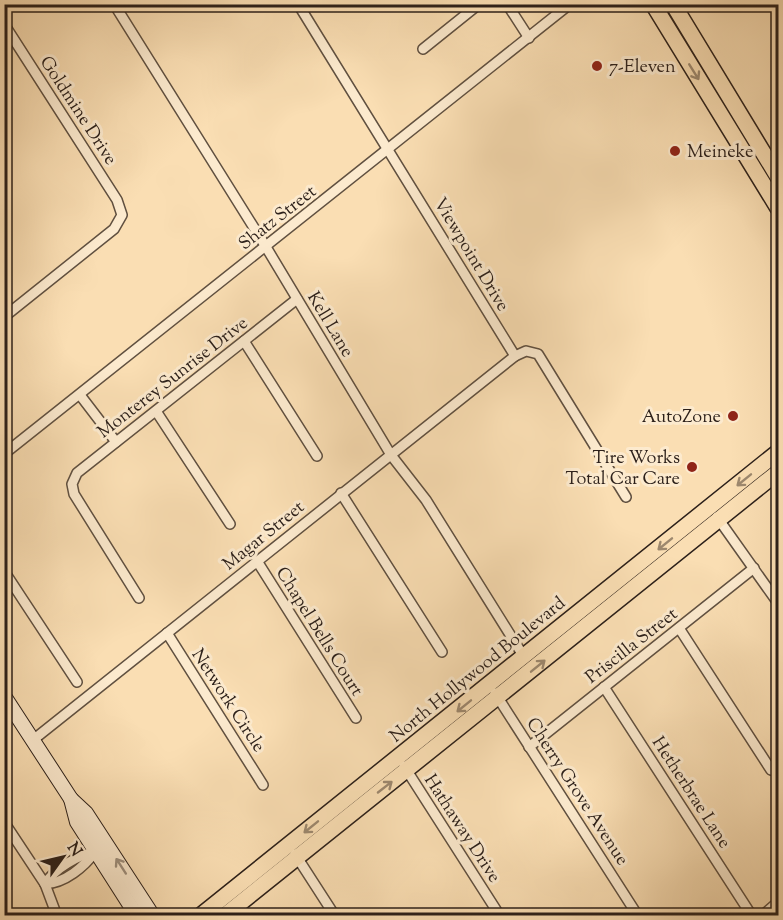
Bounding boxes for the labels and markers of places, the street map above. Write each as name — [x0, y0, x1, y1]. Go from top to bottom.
place label: 7-Eleven — [609, 55, 676, 81]
marker: 7-Eleven — [590, 59, 604, 73]
place label: Meineke — [687, 140, 753, 166]
marker: Meineke — [668, 144, 682, 158]
place label: AutoZone — [642, 405, 721, 431]
marker: AutoZone — [726, 409, 740, 423]
place label: Tire Works Total Car Care — [566, 446, 680, 493]
marker: Tire Works Total Car Care — [685, 460, 699, 474]

